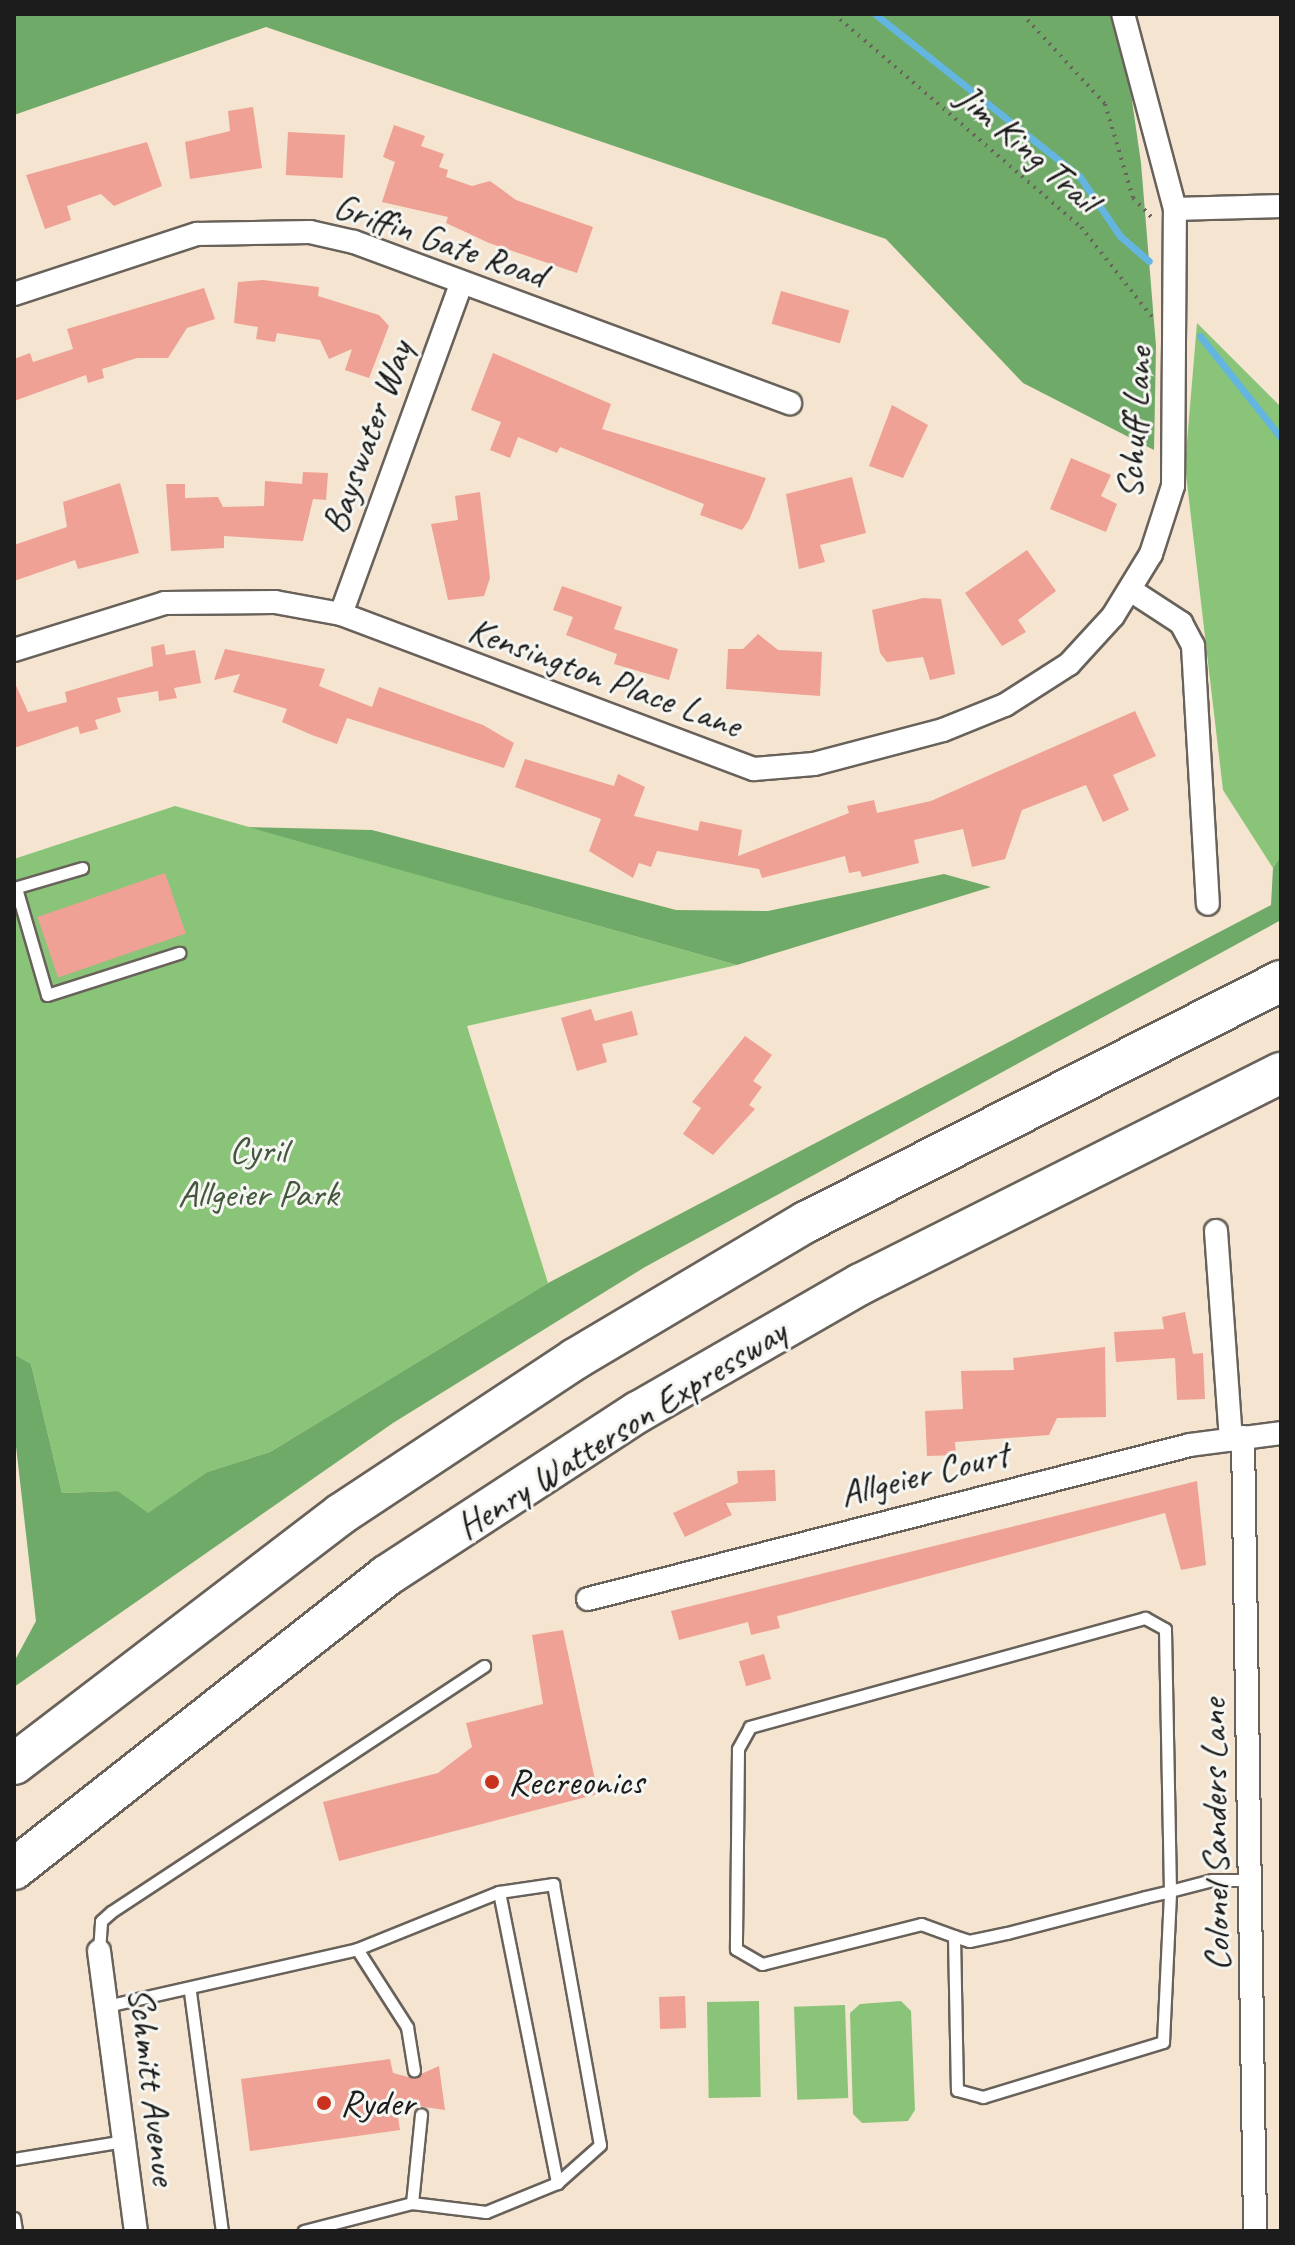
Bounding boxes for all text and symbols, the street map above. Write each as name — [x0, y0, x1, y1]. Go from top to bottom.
street label: Jim King Trail — [947, 74, 1109, 222]
street label: Griffin Gate Road — [327, 182, 553, 298]
street label: Bayswater Way — [311, 335, 423, 539]
street label: Schuff Lane — [1106, 345, 1162, 501]
street label: Kensington Place Lane — [462, 606, 748, 748]
park label: Cyril Allgeier Park — [178, 1127, 338, 1216]
street label: Henry Watterson Expressway — [447, 1308, 795, 1550]
street label: Allgeier Court — [835, 1431, 1013, 1517]
street label: Colonel Sanders Lane — [1190, 1698, 1240, 1972]
place label: Recreonics — [508, 1759, 644, 1805]
marker: Recreonics — [483, 1773, 501, 1791]
street label: Schmitt Avenue — [118, 1985, 188, 2187]
place label: Ryder — [340, 2080, 415, 2126]
marker: Ryder — [315, 2094, 333, 2112]

